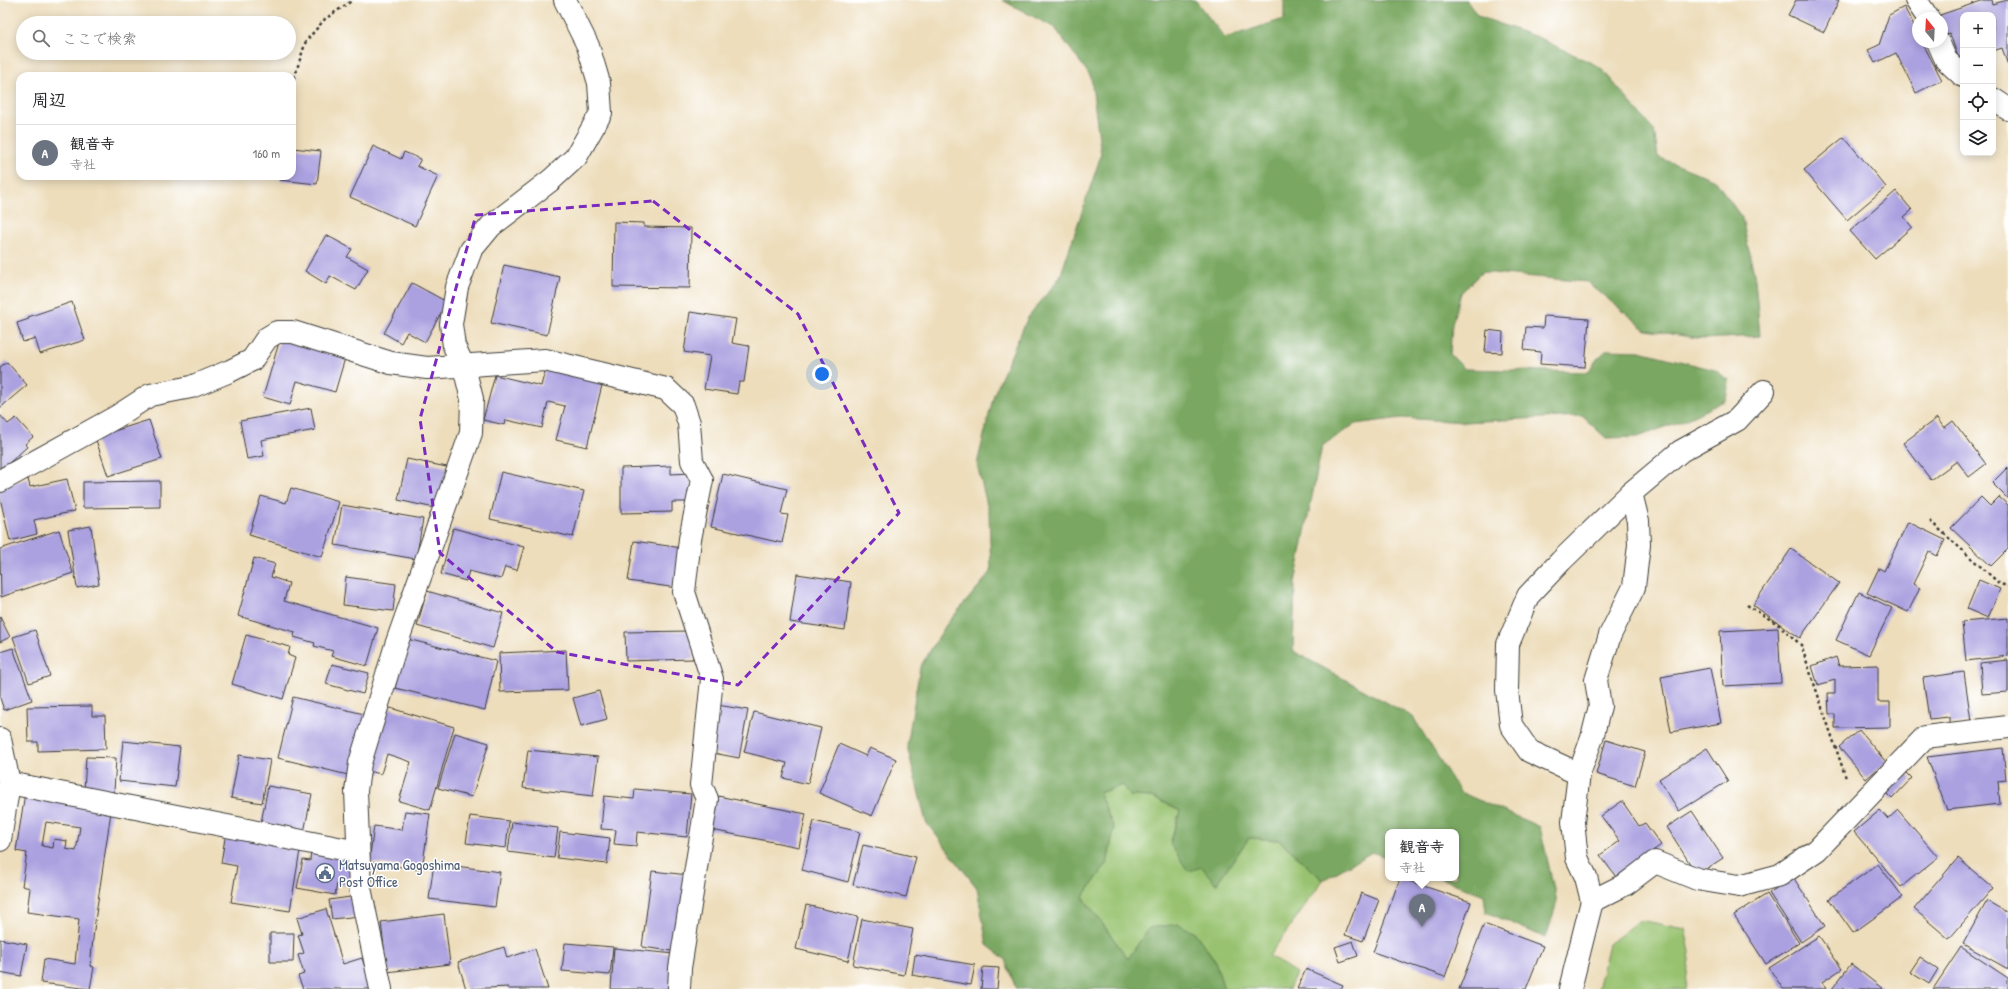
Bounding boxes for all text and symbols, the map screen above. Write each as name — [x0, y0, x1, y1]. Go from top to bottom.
north arrow — [1912, 12, 1948, 48]
map controls — [1960, 12, 1996, 156]
button: + — [1960, 12, 1996, 48]
search box — [16, 16, 296, 60]
icon: search — [30, 27, 52, 49]
text: ここで検索 — [62, 28, 137, 49]
button: − — [1960, 48, 1996, 84]
button: locate — [1960, 84, 1996, 120]
text: 周辺 — [32, 88, 66, 111]
button: layers — [1960, 120, 1996, 156]
text: 観音寺 — [70, 133, 115, 154]
text: A — [42, 144, 48, 162]
text: 160 m — [252, 144, 280, 162]
text: 寺社 — [70, 155, 96, 173]
your location — [812, 364, 832, 384]
popup — [1385, 829, 1459, 881]
text: 観音寺 — [1399, 836, 1445, 857]
place label: Matsuyama Gogoshima Post Office — [339, 854, 460, 892]
text: 寺社 — [1399, 858, 1426, 876]
public building icon: Matsuyama Gogoshima Post Office — [314, 862, 336, 884]
pin: A — [1409, 894, 1435, 927]

